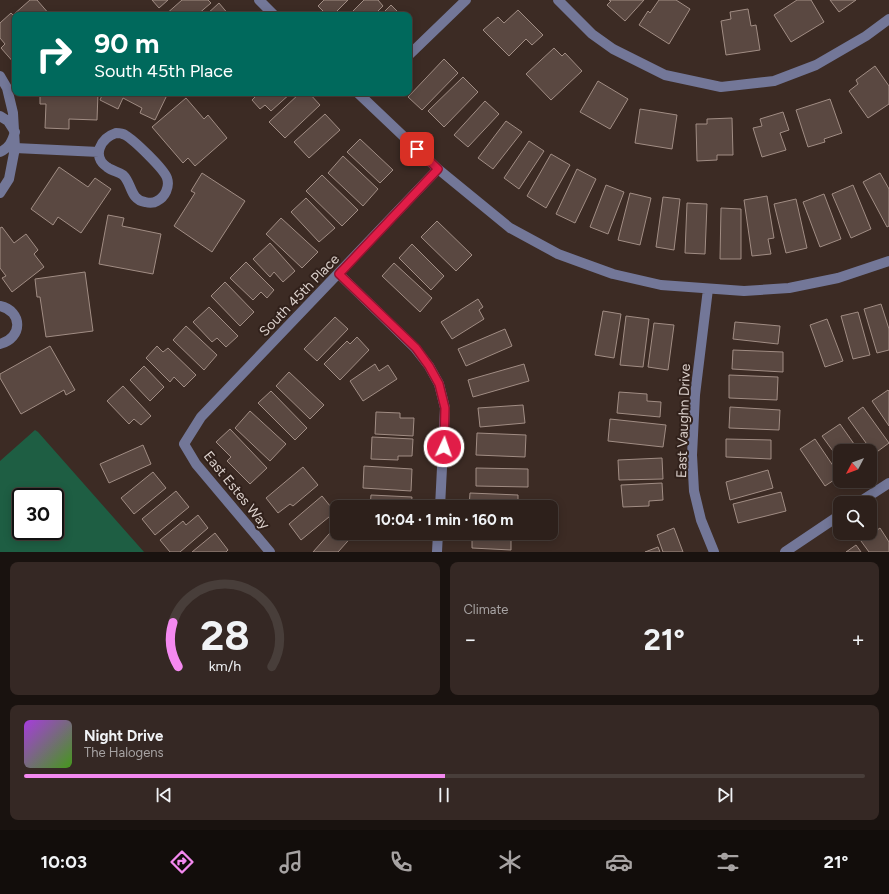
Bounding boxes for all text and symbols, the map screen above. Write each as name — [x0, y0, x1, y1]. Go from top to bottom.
text: 90 m — [94, 26, 159, 60]
icon: right — [28, 28, 80, 80]
text: South 45th Place — [94, 60, 233, 82]
pin — [400, 132, 434, 166]
icon: arrive — [406, 138, 428, 160]
street label: South 45th Place — [256, 250, 343, 340]
street label: East Vaughn Drive — [673, 363, 694, 479]
position arrow — [423, 426, 465, 468]
north arrow — [833, 444, 877, 488]
map controls — [833, 444, 877, 540]
street label: East Estes Way — [200, 448, 274, 533]
speed limit sign: 30 — [12, 488, 64, 540]
button: search — [833, 496, 877, 540]
text: 10:04 · 1 min · 160 m — [375, 511, 513, 529]
text: Climate — [464, 602, 508, 617]
text: 28 — [200, 609, 250, 659]
text: 21° — [644, 621, 685, 658]
text: − — [464, 626, 477, 653]
text: + — [851, 626, 865, 653]
text: km/h — [208, 656, 241, 674]
text: Night Drive — [84, 727, 163, 745]
text: The Halogens — [84, 745, 164, 760]
icon: previous — [153, 784, 175, 806]
icon: pause — [433, 784, 455, 806]
icon: next — [714, 784, 736, 806]
icon: directions — [168, 848, 196, 876]
icon: music — [277, 848, 305, 876]
icon: phone — [387, 848, 415, 876]
icon: climate — [496, 848, 524, 876]
icon: car — [605, 848, 633, 876]
icon: filters — [714, 848, 742, 876]
text: 10:03 — [41, 851, 87, 873]
text: 21° — [824, 851, 848, 873]

